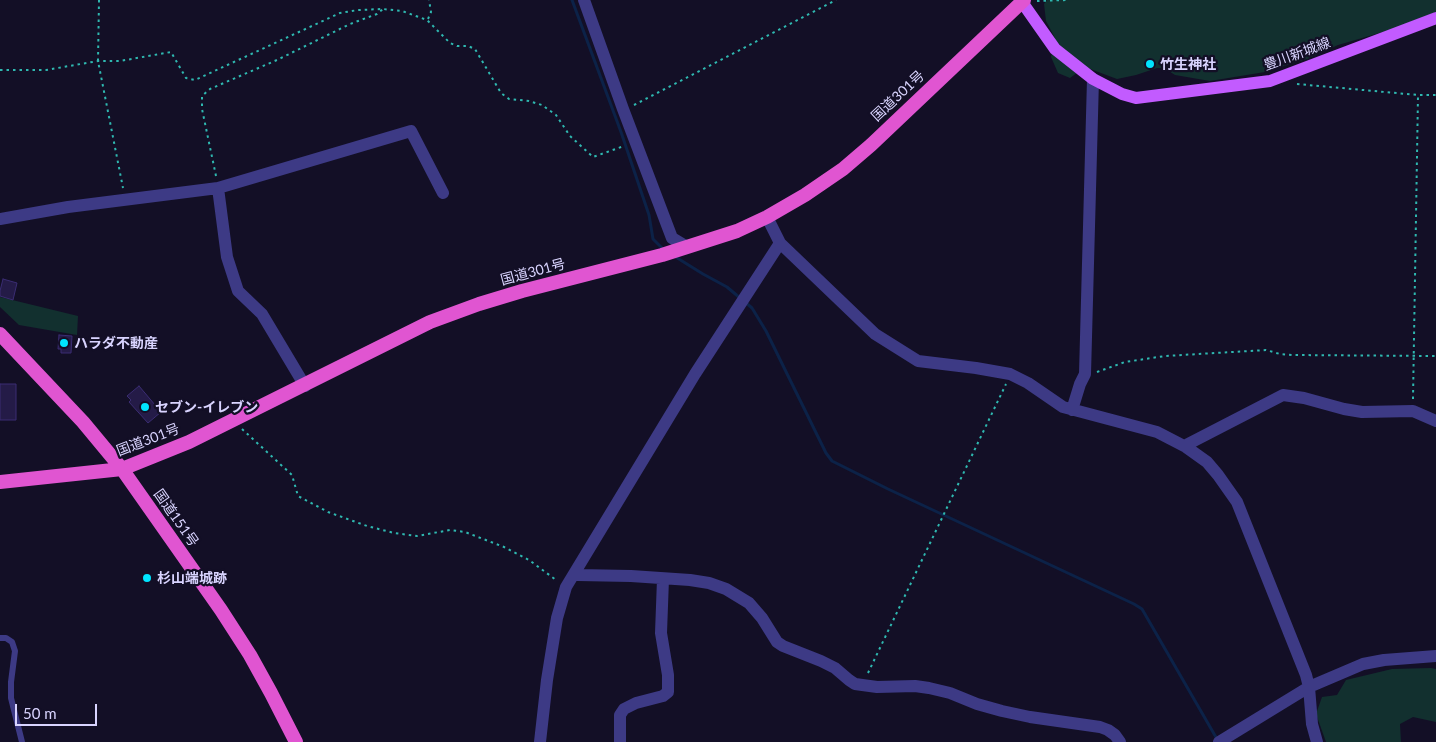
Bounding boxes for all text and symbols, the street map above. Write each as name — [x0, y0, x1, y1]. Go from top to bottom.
street label: 豊川新城線 — [1261, 34, 1333, 74]
place label: 竹生神社 — [1160, 56, 1216, 72]
marker: 竹生神社 — [1144, 58, 1156, 70]
street label: 国道301号 — [868, 67, 928, 125]
street label: 国道301号 — [499, 255, 567, 289]
place label: ハラダ不動産 — [74, 335, 158, 351]
marker: ハラダ不動産 — [58, 337, 70, 349]
place label: セブン-イレブン — [155, 399, 258, 415]
marker: セブン-イレブン — [139, 401, 151, 413]
street label: 国道301号 — [114, 420, 182, 460]
street label: 国道151号 — [150, 486, 202, 550]
place label: 杉山端城跡 — [157, 570, 227, 586]
marker: 杉山端城跡 — [141, 572, 153, 584]
scale bar — [18, 694, 100, 726]
text: 50 m — [23, 704, 57, 722]

